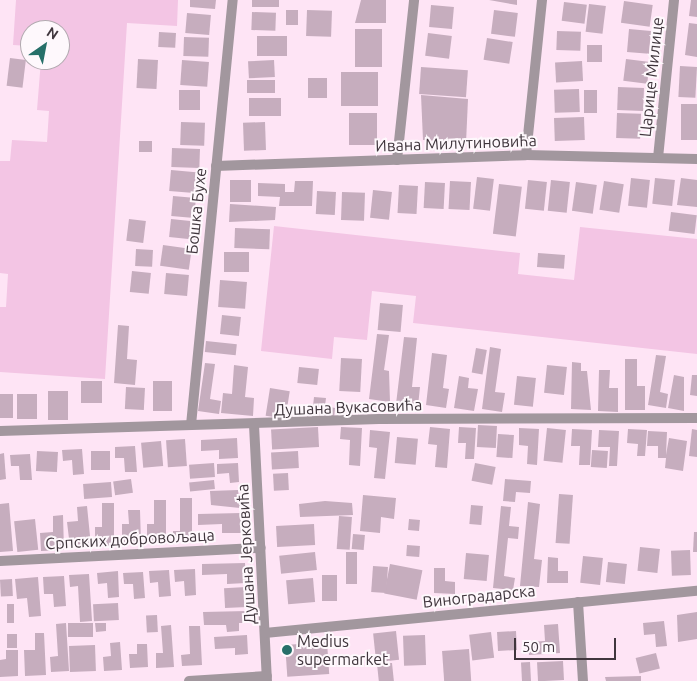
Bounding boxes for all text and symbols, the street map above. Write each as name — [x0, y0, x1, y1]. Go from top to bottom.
street label: Царице Милице — [635, 16, 667, 138]
north arrow — [20, 20, 70, 70]
text: N — [44, 24, 61, 43]
street label: Ивана Милутиновића — [375, 131, 537, 155]
street label: Бошка Бухе — [182, 167, 210, 255]
street label: Душана Вукасовића — [273, 395, 423, 419]
street label: Душана Јерковића — [233, 483, 259, 625]
street label: Српских добровољаца — [45, 525, 215, 553]
street label: Виноградарска — [422, 581, 536, 611]
scale bar — [517, 628, 620, 660]
place label: Medius supermarket — [297, 631, 388, 669]
text: 50 m — [522, 638, 555, 655]
marker: Medius supermarket — [281, 644, 293, 656]

